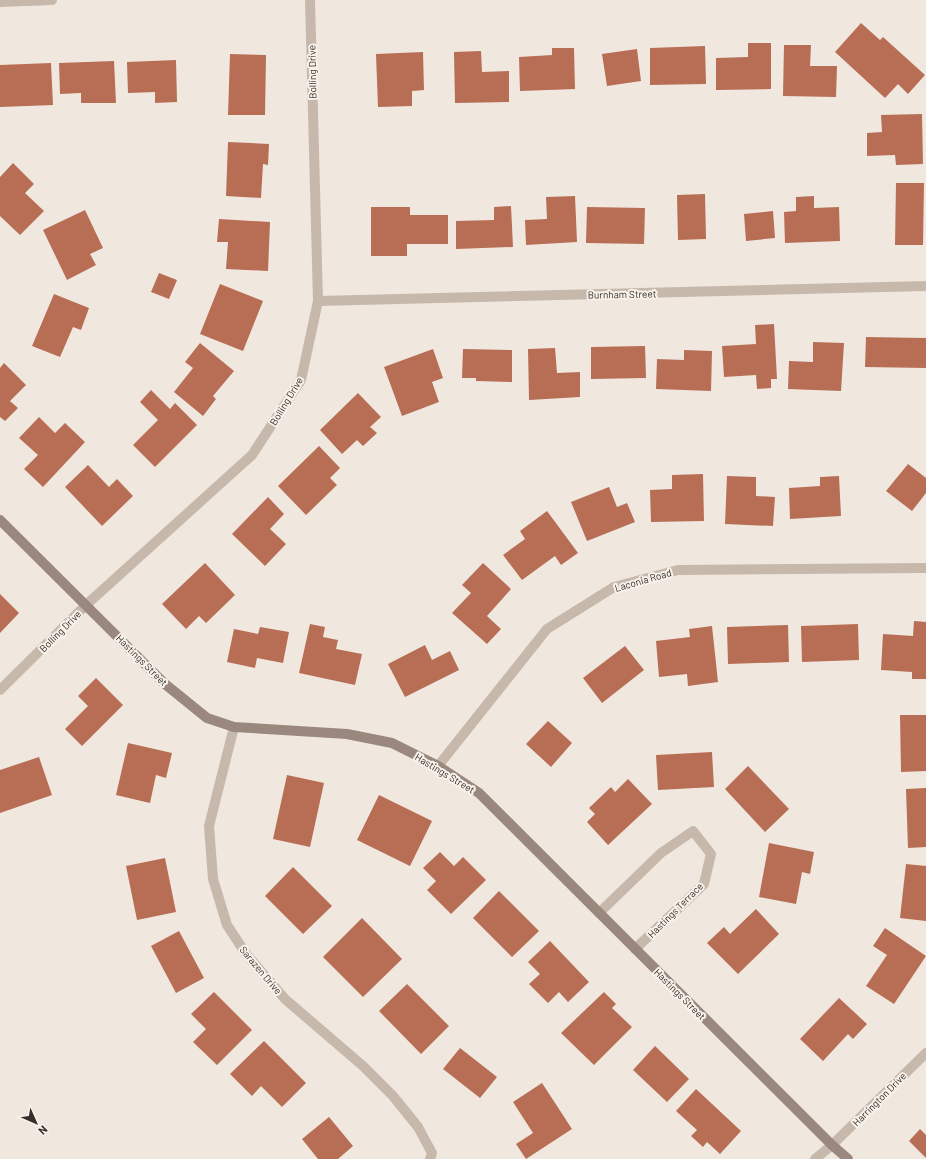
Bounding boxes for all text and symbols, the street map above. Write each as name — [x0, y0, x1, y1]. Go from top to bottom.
street label: Bolling Drive — [306, 45, 318, 99]
street label: Burnham Street — [588, 287, 657, 301]
street label: Bolling Drive — [267, 375, 305, 427]
street label: Laconia Road — [613, 566, 673, 594]
street label: Bolling Drive — [37, 608, 83, 654]
street label: Hastings Street — [114, 632, 170, 688]
street label: Hastings Street — [413, 750, 477, 796]
street label: Hastings Terrace — [645, 880, 705, 940]
street label: Sarazen Drive — [237, 943, 285, 997]
street label: Hastings Street — [652, 966, 708, 1022]
street label: Harrington Drive — [850, 1070, 908, 1128]
north arrow — [16, 1103, 56, 1143]
text: N — [36, 1123, 51, 1138]

